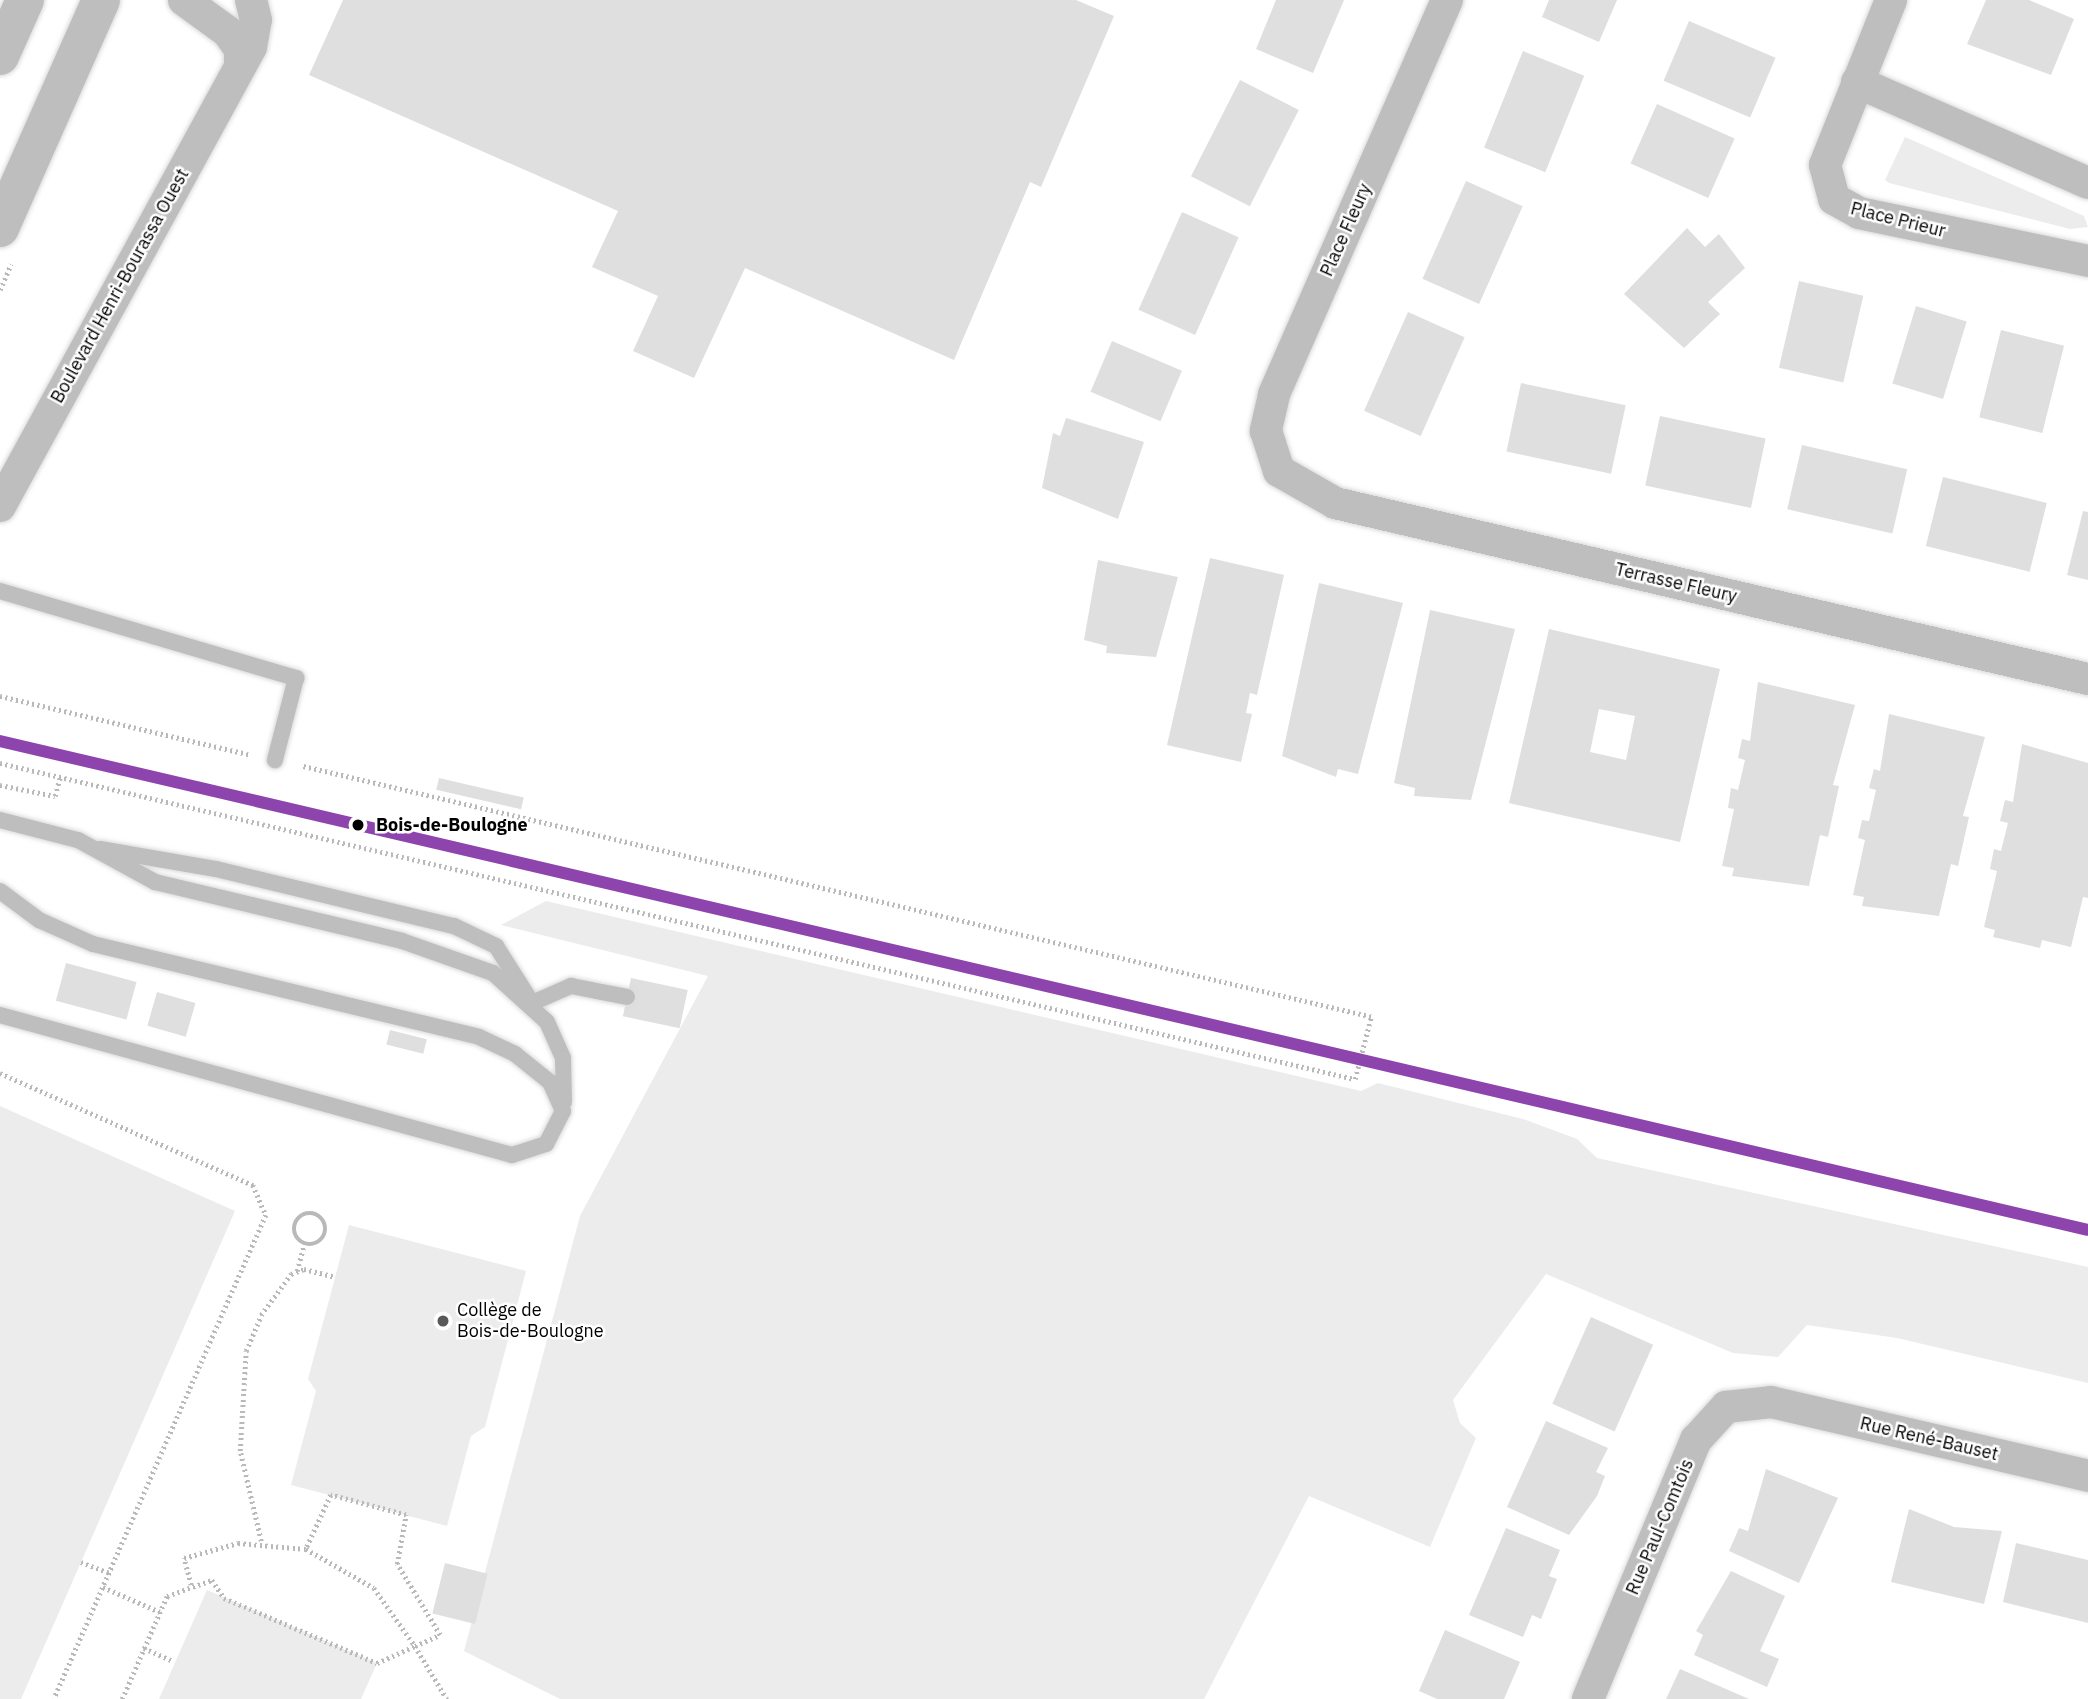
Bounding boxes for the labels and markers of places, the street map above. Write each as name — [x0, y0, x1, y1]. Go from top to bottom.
marker: Bois-de-Boulogne — [346, 813, 370, 837]
place label: Bois-de-Boulogne — [376, 814, 528, 836]
place label: Collège de Bois-de-Boulogne — [457, 1300, 604, 1342]
marker: Collège de Bois-de-Boulogne — [435, 1313, 451, 1329]

